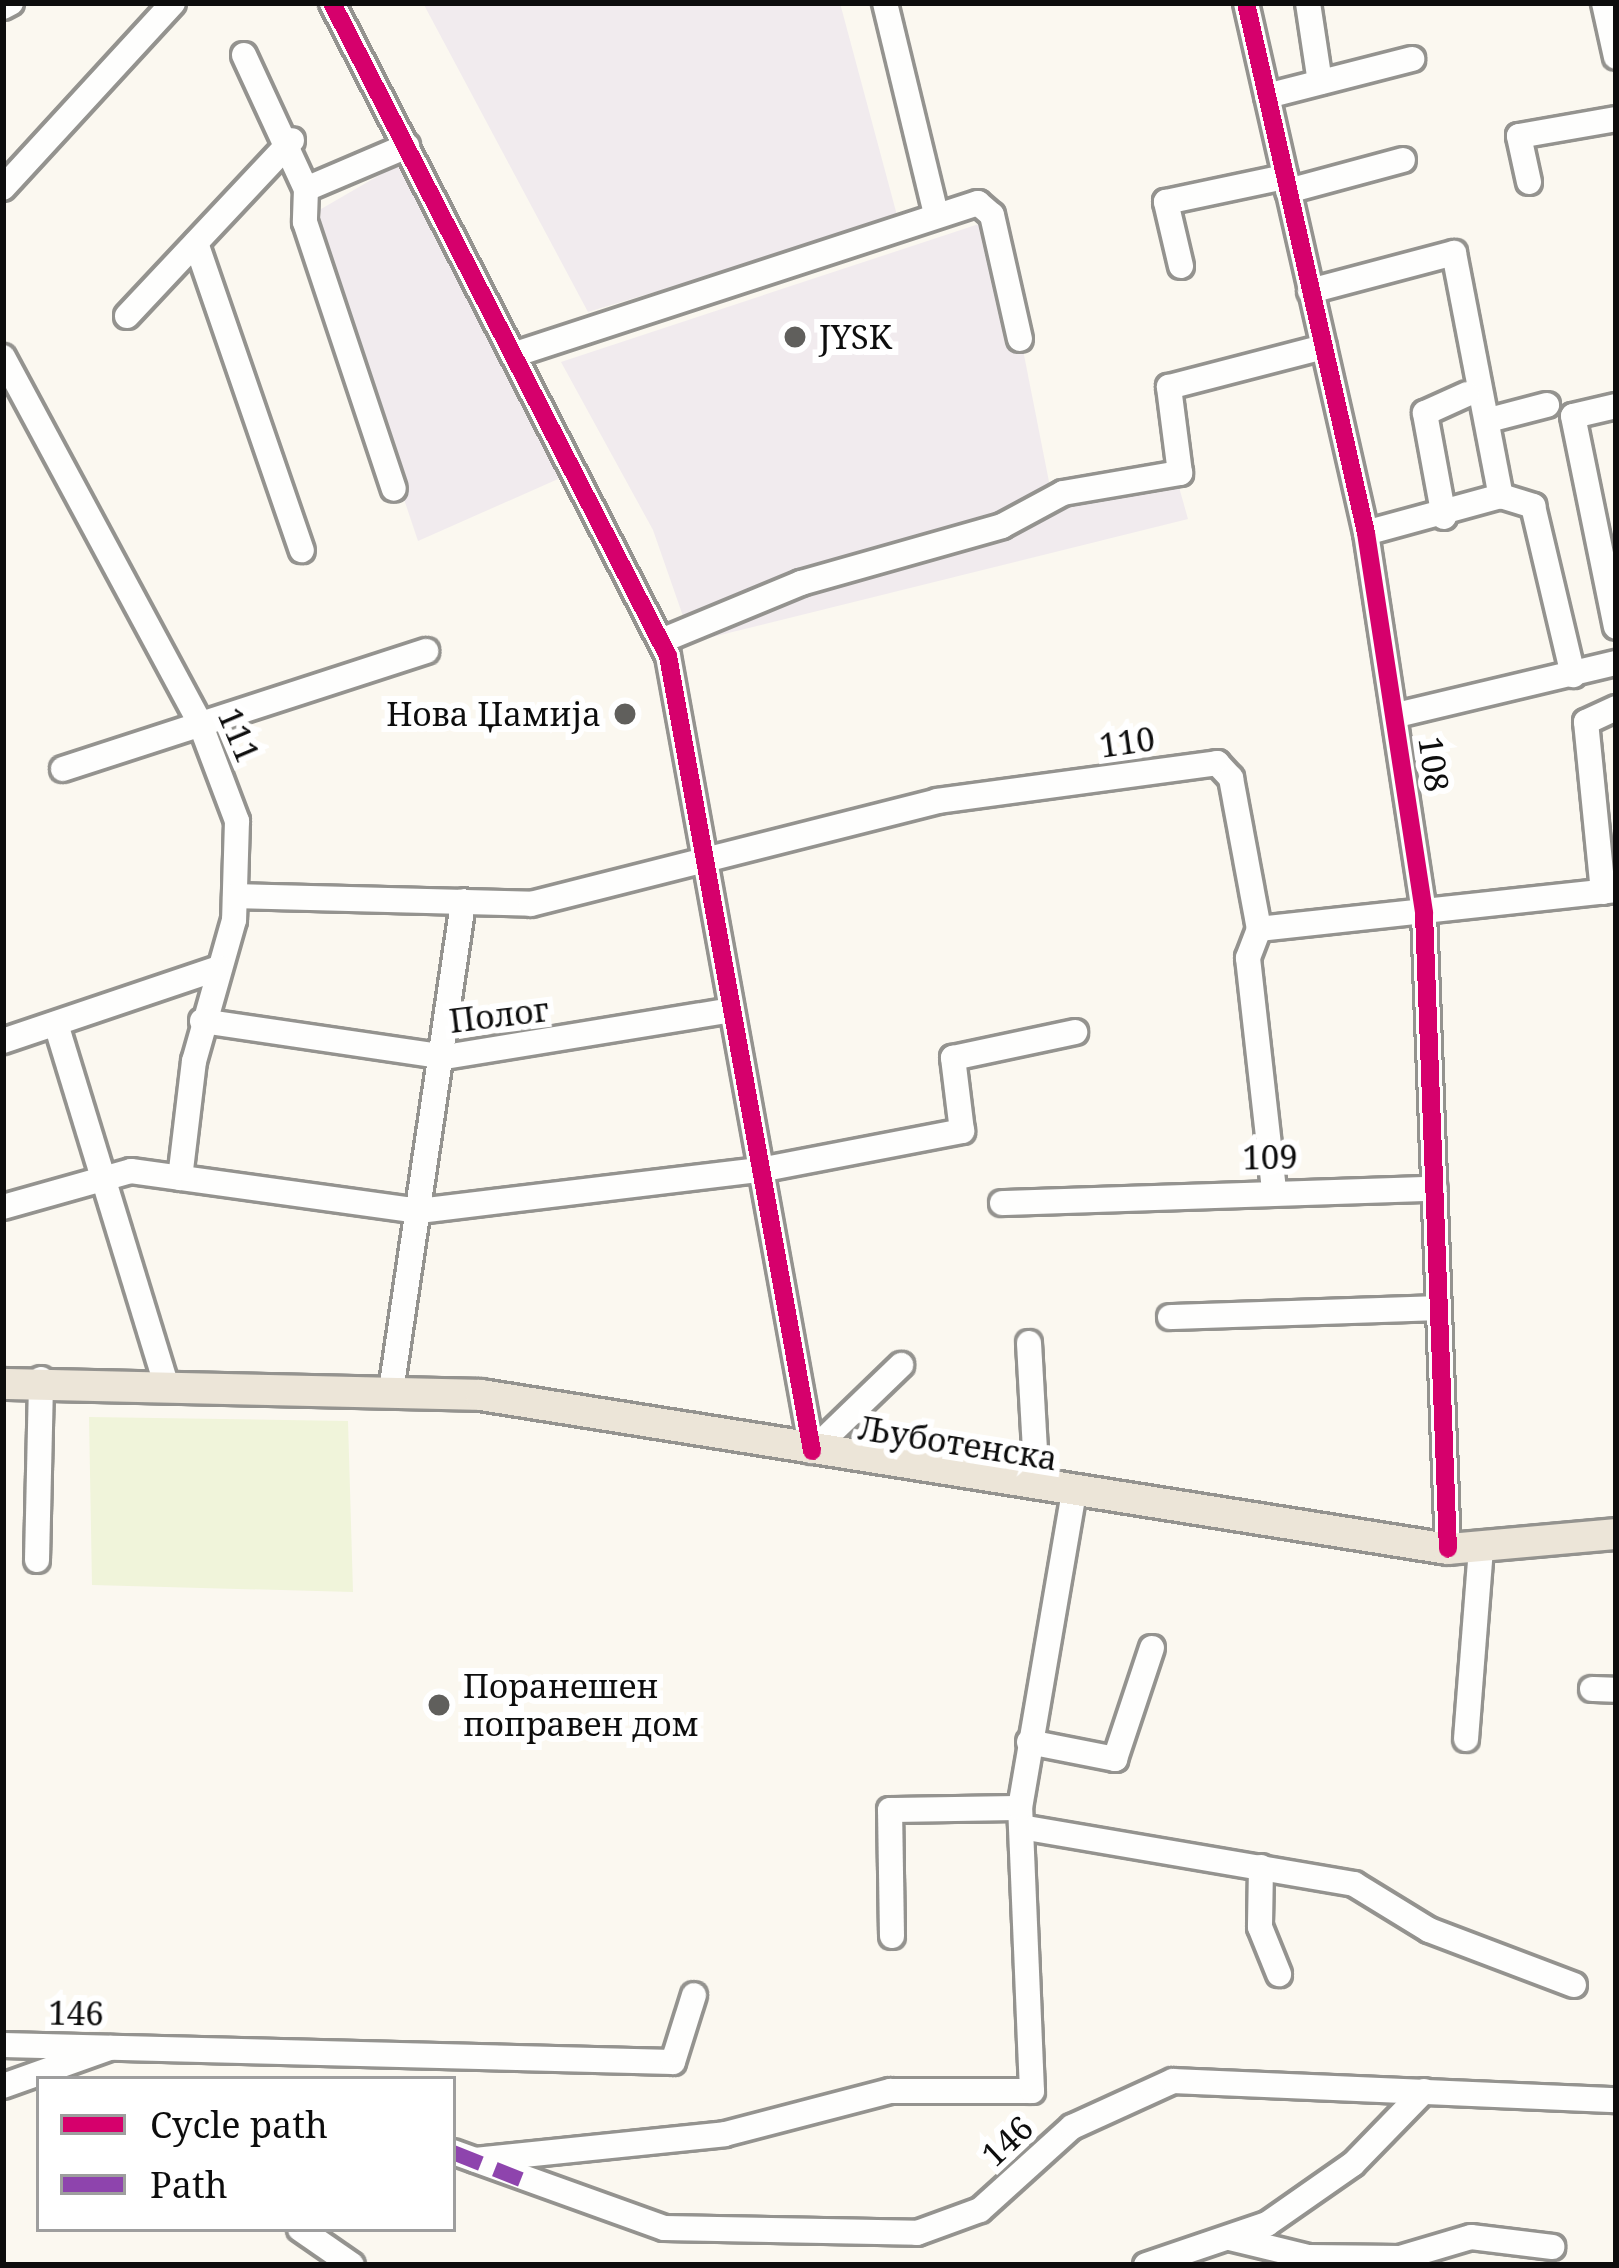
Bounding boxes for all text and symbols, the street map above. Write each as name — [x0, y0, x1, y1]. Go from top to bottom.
place label: JYSK — [819, 317, 892, 357]
marker: JYSK — [782, 324, 808, 350]
place label: Нова Џамија — [386, 694, 601, 734]
marker: Нова Џамија — [612, 701, 638, 727]
street label: 111 — [210, 702, 268, 768]
street label: 110 — [1097, 719, 1157, 765]
street label: 108 — [1411, 734, 1457, 794]
street label: Полог — [447, 989, 551, 1041]
street label: 109 — [1242, 1137, 1298, 1177]
street label: Љуботенска — [856, 1408, 1060, 1478]
place label: Поранешен поправен дом — [463, 1666, 699, 1744]
marker: Поранешен поправен дом — [426, 1692, 452, 1718]
street label: 146 — [48, 1993, 104, 2033]
legend — [36, 2076, 456, 2232]
text: Cycle path — [150, 2100, 328, 2149]
street label: 146 — [973, 2108, 1041, 2174]
text: Path — [150, 2160, 228, 2209]

